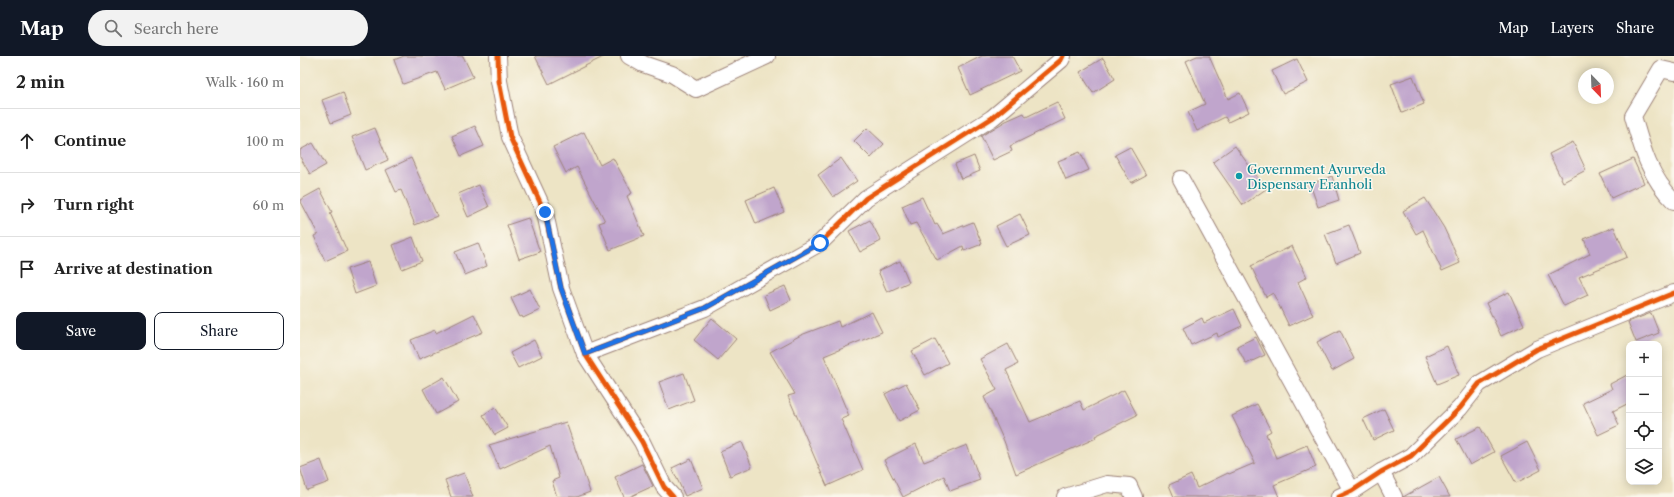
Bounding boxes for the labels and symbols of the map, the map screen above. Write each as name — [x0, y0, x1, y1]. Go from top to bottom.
north arrow — [1578, 68, 1614, 104]
place label: Government Ayurveda Dispensary Eranholi — [1247, 161, 1386, 192]
marker: Government Ayurveda Dispensary Eranholi — [1234, 171, 1244, 181]
route end — [536, 203, 554, 221]
route start — [811, 234, 829, 252]

